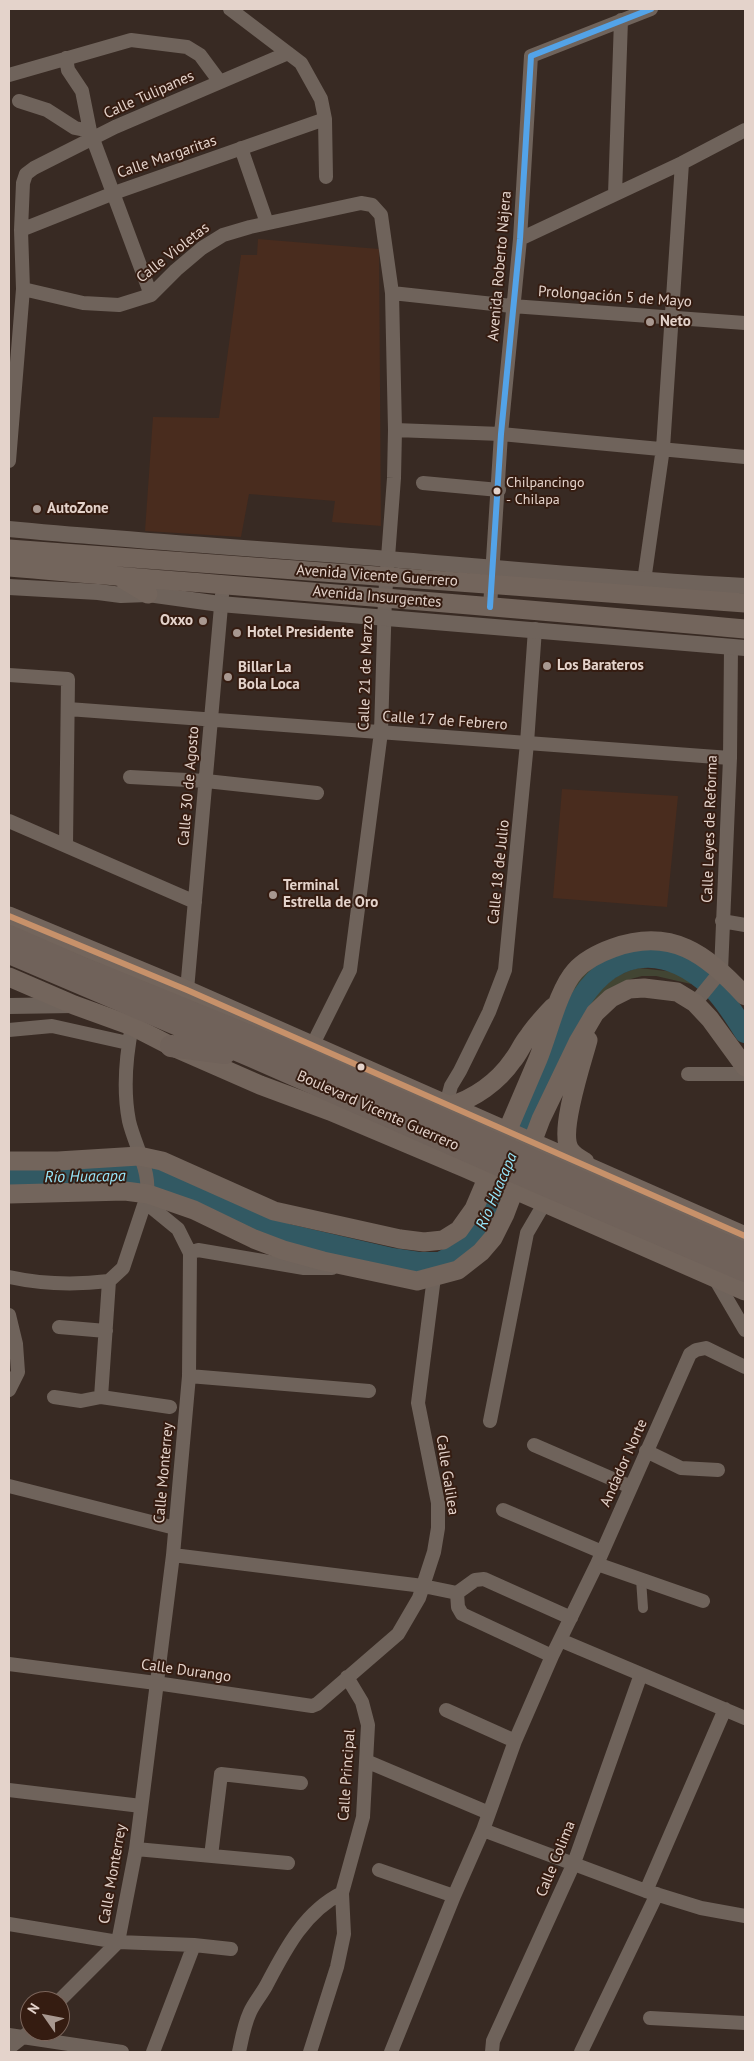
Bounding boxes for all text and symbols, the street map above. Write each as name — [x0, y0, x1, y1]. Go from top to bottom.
street label: Calle Tulipanes — [101, 67, 197, 123]
street label: Calle Margaritas — [115, 132, 219, 182]
street label: Avenida Roberto Nájera — [484, 190, 516, 342]
street label: Calle Violetas — [133, 219, 213, 287]
street label: Prolongación 5 de Mayo — [537, 283, 693, 311]
place label: Neto — [660, 313, 691, 331]
marker: Neto — [644, 316, 656, 328]
place label: Chilpancingo - Chilapa — [506, 475, 584, 508]
marker: Chilpancingo - Chilapa — [492, 486, 502, 496]
place label: AutoZone — [47, 500, 109, 518]
marker: AutoZone — [31, 503, 43, 515]
street label: Avenida Vicente Guerrero — [296, 561, 458, 591]
street label: Avenida Insurgentes — [312, 582, 442, 612]
place label: Oxxo — [160, 612, 193, 630]
marker: Oxxo — [197, 615, 209, 627]
street label: Calle 21 de Marzo — [355, 615, 377, 731]
place label: Hotel Presidente — [247, 624, 354, 642]
marker: Hotel Presidente — [231, 627, 243, 639]
place label: Los Barateros — [557, 657, 644, 675]
place label: Billar La Bola Loca — [238, 659, 300, 694]
marker: Los Barateros — [541, 660, 553, 672]
marker: Billar La Bola Loca — [222, 671, 234, 683]
street label: Calle 17 de Febrero — [382, 708, 508, 734]
street label: Calle 30 de Agosto — [175, 725, 203, 847]
street label: Calle Leyes de Reforma — [698, 755, 722, 903]
street label: Calle 18 de Julio — [485, 819, 513, 925]
place label: Terminal Estrella de Oro — [283, 877, 378, 912]
marker: Terminal Estrella de Oro — [267, 889, 279, 901]
unlabelled marker — [356, 1062, 366, 1072]
street label: Boulevard Vicente Guerrero — [294, 1067, 462, 1155]
water label: Río Huacapa — [472, 1150, 522, 1232]
water label: Río Huacapa — [44, 1167, 126, 1187]
street label: Andador Norte — [597, 1416, 651, 1510]
street label: Calle Monterrey — [151, 1422, 177, 1524]
street label: Calle Galilea — [432, 1434, 462, 1516]
street label: Calle Durango — [140, 1656, 232, 1686]
street label: Calle Principal — [335, 1728, 359, 1822]
street label: Calle Colima — [533, 1818, 579, 1900]
street label: Calle Monterrey — [95, 1823, 131, 1925]
north arrow — [20, 1991, 70, 2041]
text: N — [23, 2000, 43, 2017]

